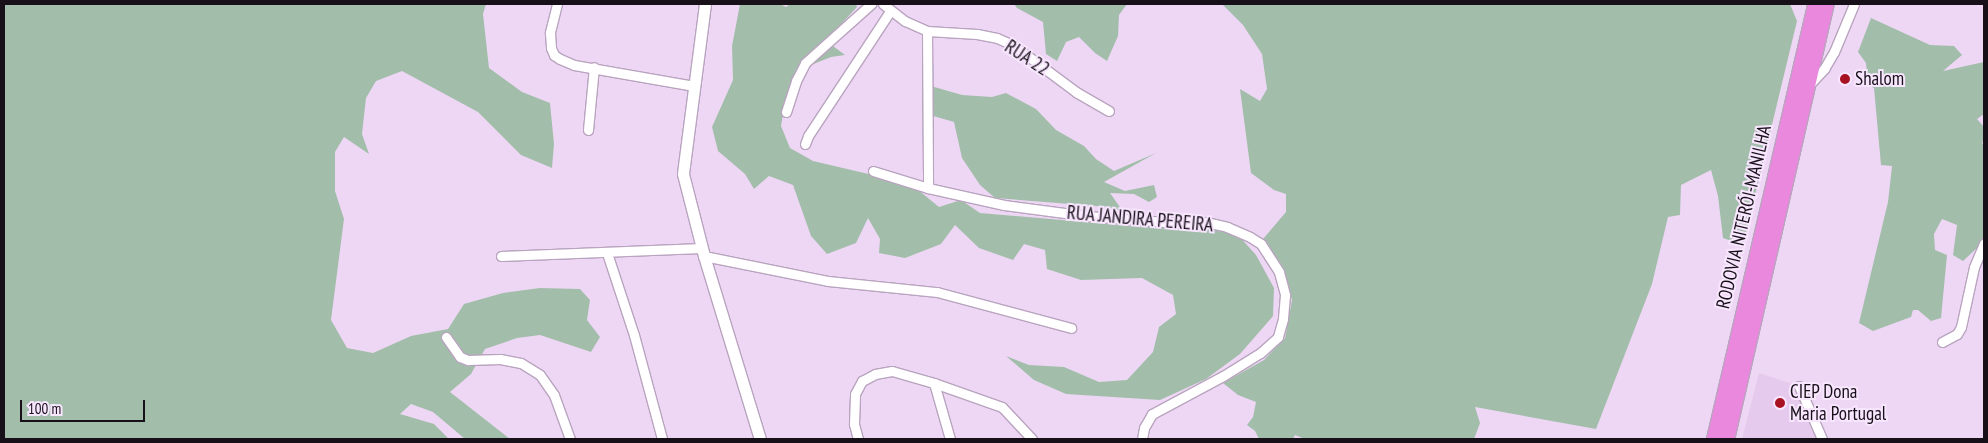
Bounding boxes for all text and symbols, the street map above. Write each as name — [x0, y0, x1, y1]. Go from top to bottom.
street label: RUA 22 — [1000, 35, 1054, 81]
place label: Shalom — [1855, 68, 1904, 90]
marker: Shalom — [1839, 73, 1851, 85]
street label: RODOVIA NITERÓI-MANILHA — [1712, 123, 1776, 311]
street label: RUA JANDIRA PEREIRA — [1065, 201, 1215, 237]
place label: CIEP Dona Maria Portugal — [1790, 381, 1886, 425]
scale bar — [22, 390, 148, 422]
marker: CIEP Dona Maria Portugal — [1774, 397, 1786, 409]
text: 100 m — [28, 399, 61, 418]

